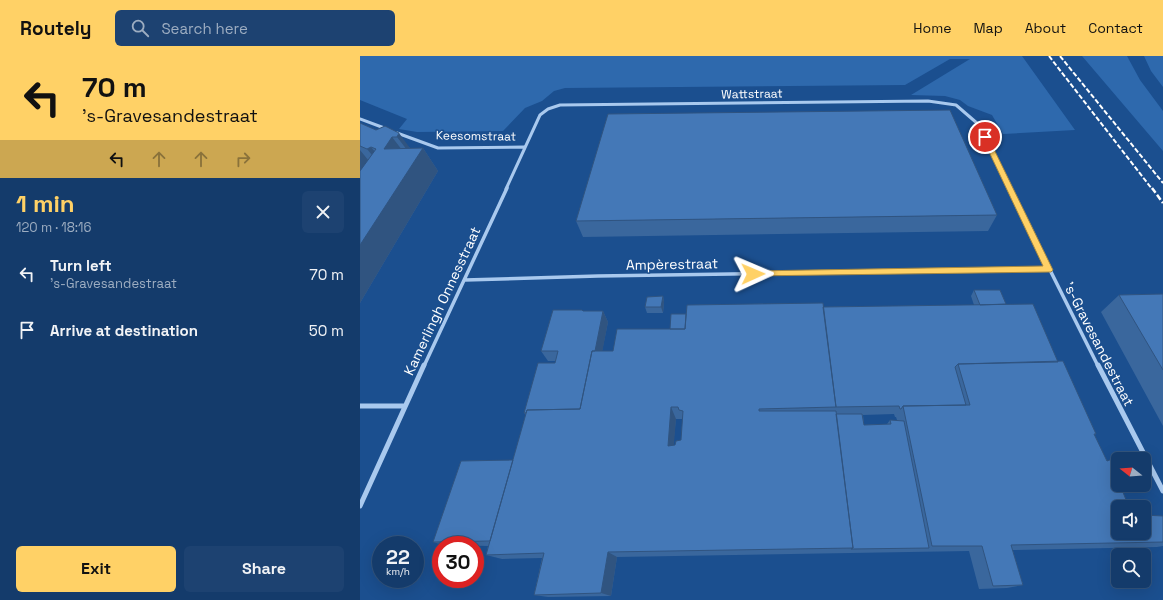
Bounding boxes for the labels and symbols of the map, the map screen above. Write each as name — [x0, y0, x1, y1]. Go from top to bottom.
street label: Wattstraat — [721, 85, 783, 103]
pin — [968, 120, 1002, 154]
street label: Keesomstraat — [436, 127, 516, 145]
street label: Kamerlingh Onnesstraat — [400, 224, 484, 378]
position arrow — [732, 253, 774, 295]
street label: Ampèrestraat — [626, 254, 718, 274]
street label: 's-Gravesandestraat — [1060, 279, 1138, 409]
north arrow — [1111, 452, 1151, 492]
speed limit sign: 30 — [432, 536, 484, 588]

